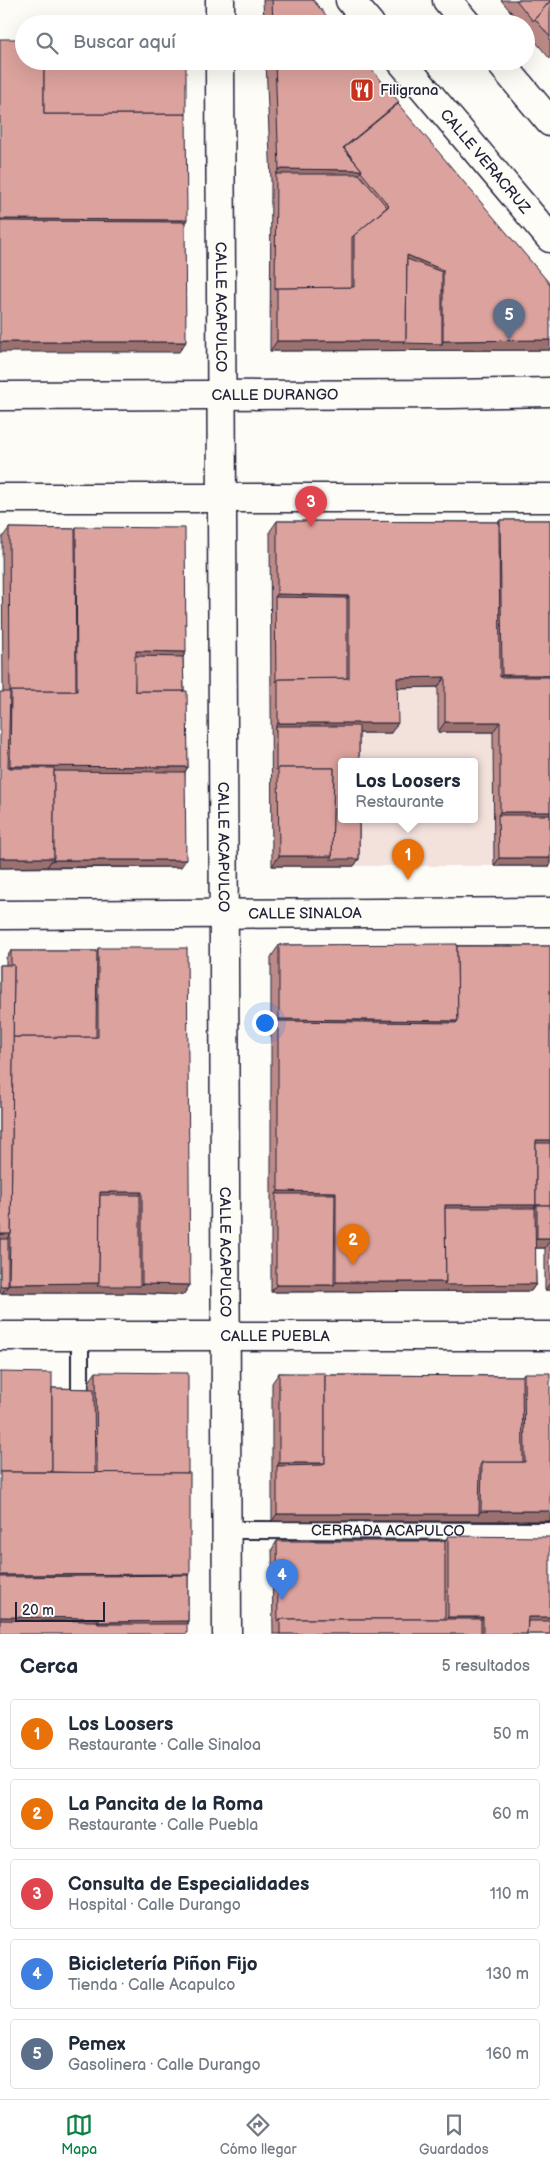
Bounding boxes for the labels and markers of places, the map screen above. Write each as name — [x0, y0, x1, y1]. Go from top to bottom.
restaurant icon: Filigrana — [349, 77, 375, 103]
place label: Filigrana — [380, 81, 439, 100]
pin: 5 — [493, 299, 525, 340]
pin: 3 — [295, 486, 327, 527]
pin: 1 — [392, 839, 424, 880]
pin: 2 — [337, 1224, 369, 1265]
pin: 4 — [266, 1559, 298, 1600]

